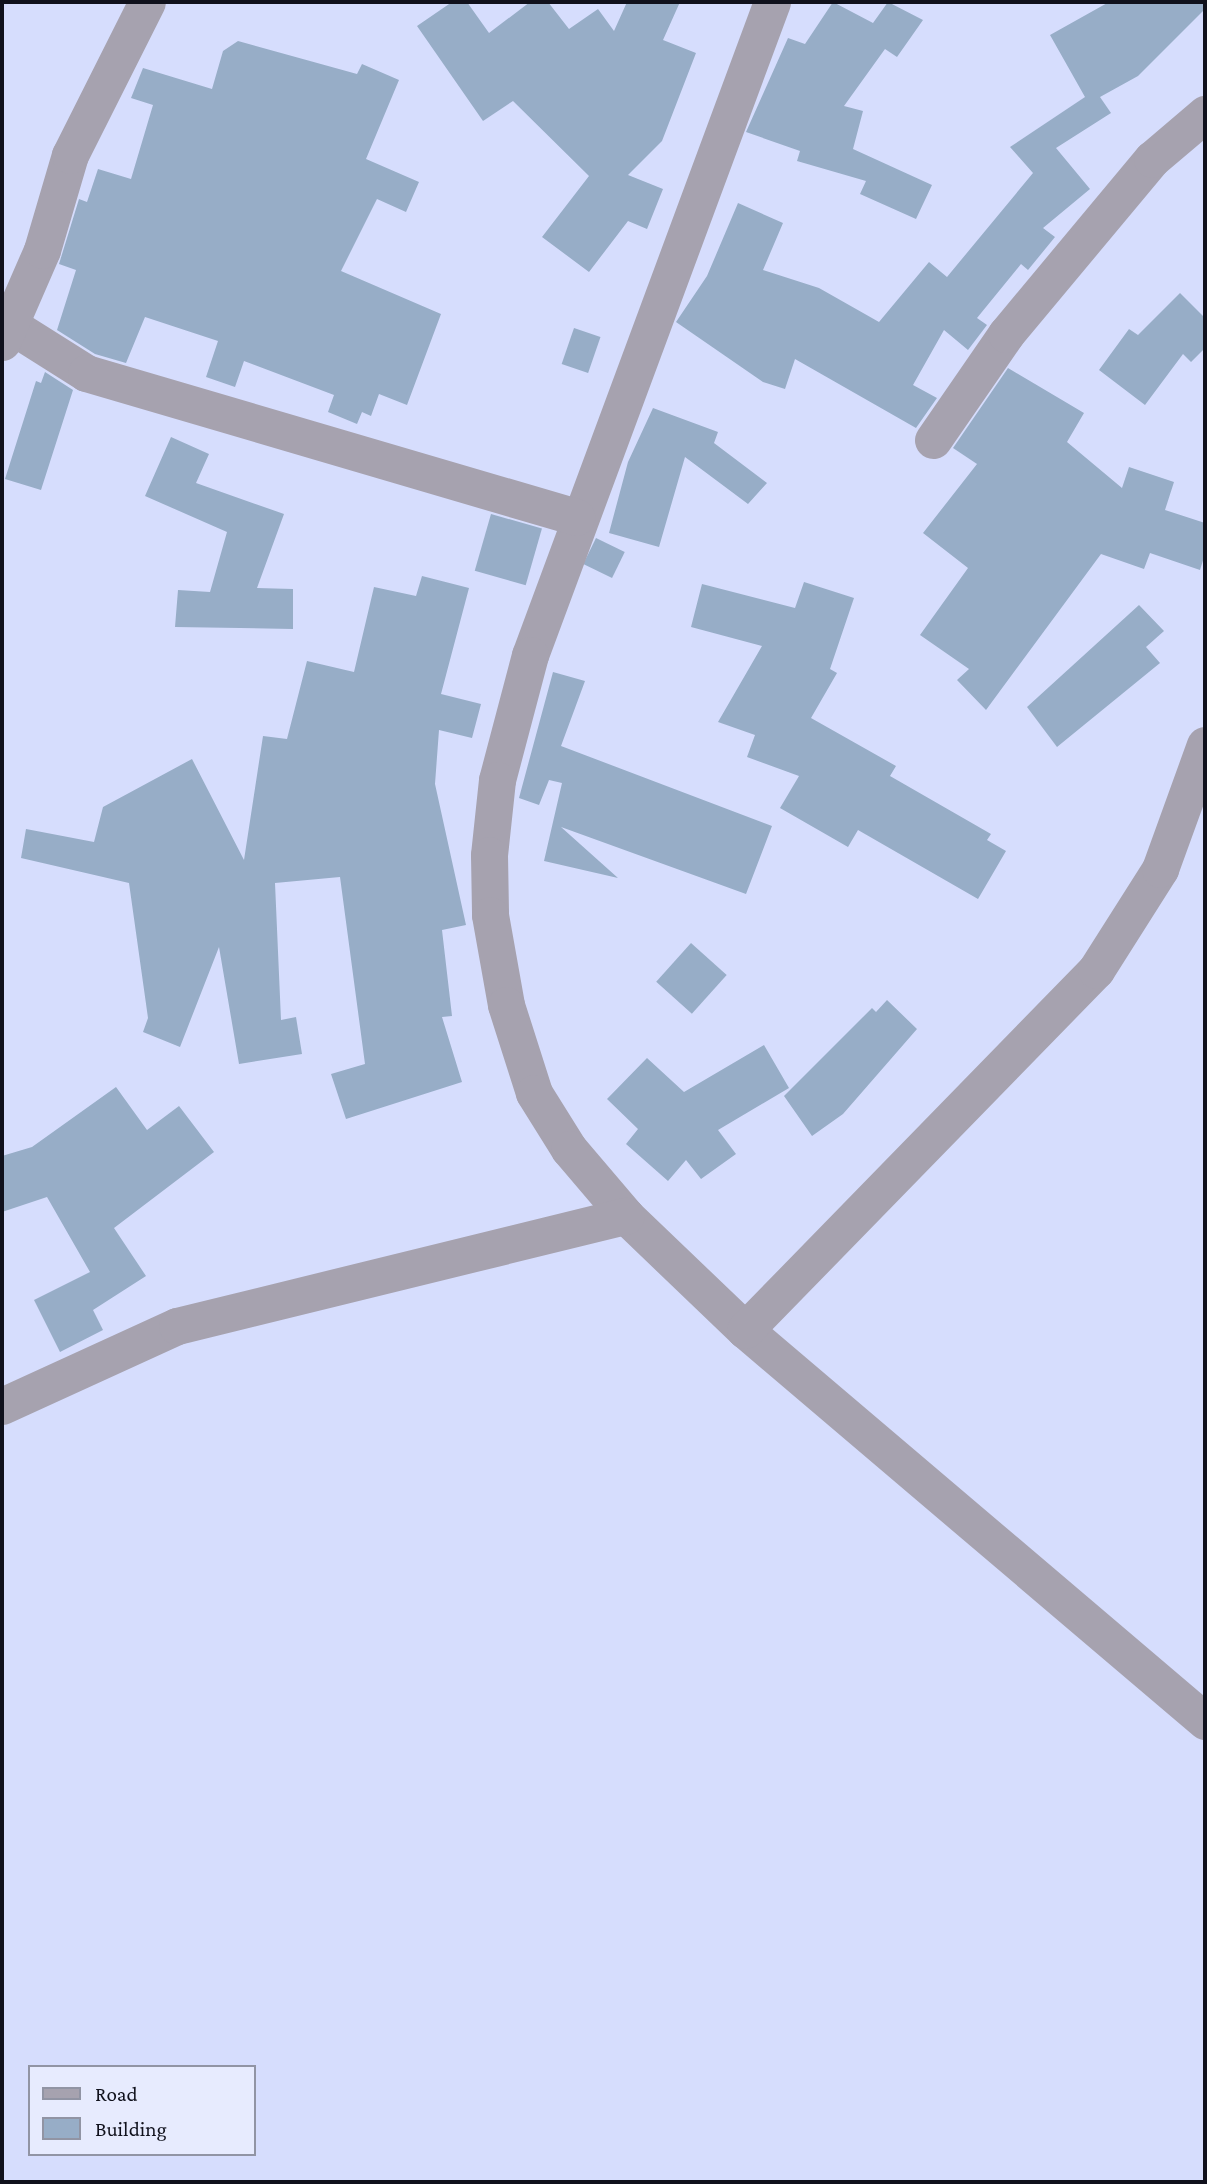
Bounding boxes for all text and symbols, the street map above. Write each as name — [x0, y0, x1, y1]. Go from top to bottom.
legend — [28, 2065, 256, 2156]
text: Road — [95, 2082, 138, 2106]
text: Building — [95, 2117, 167, 2141]

